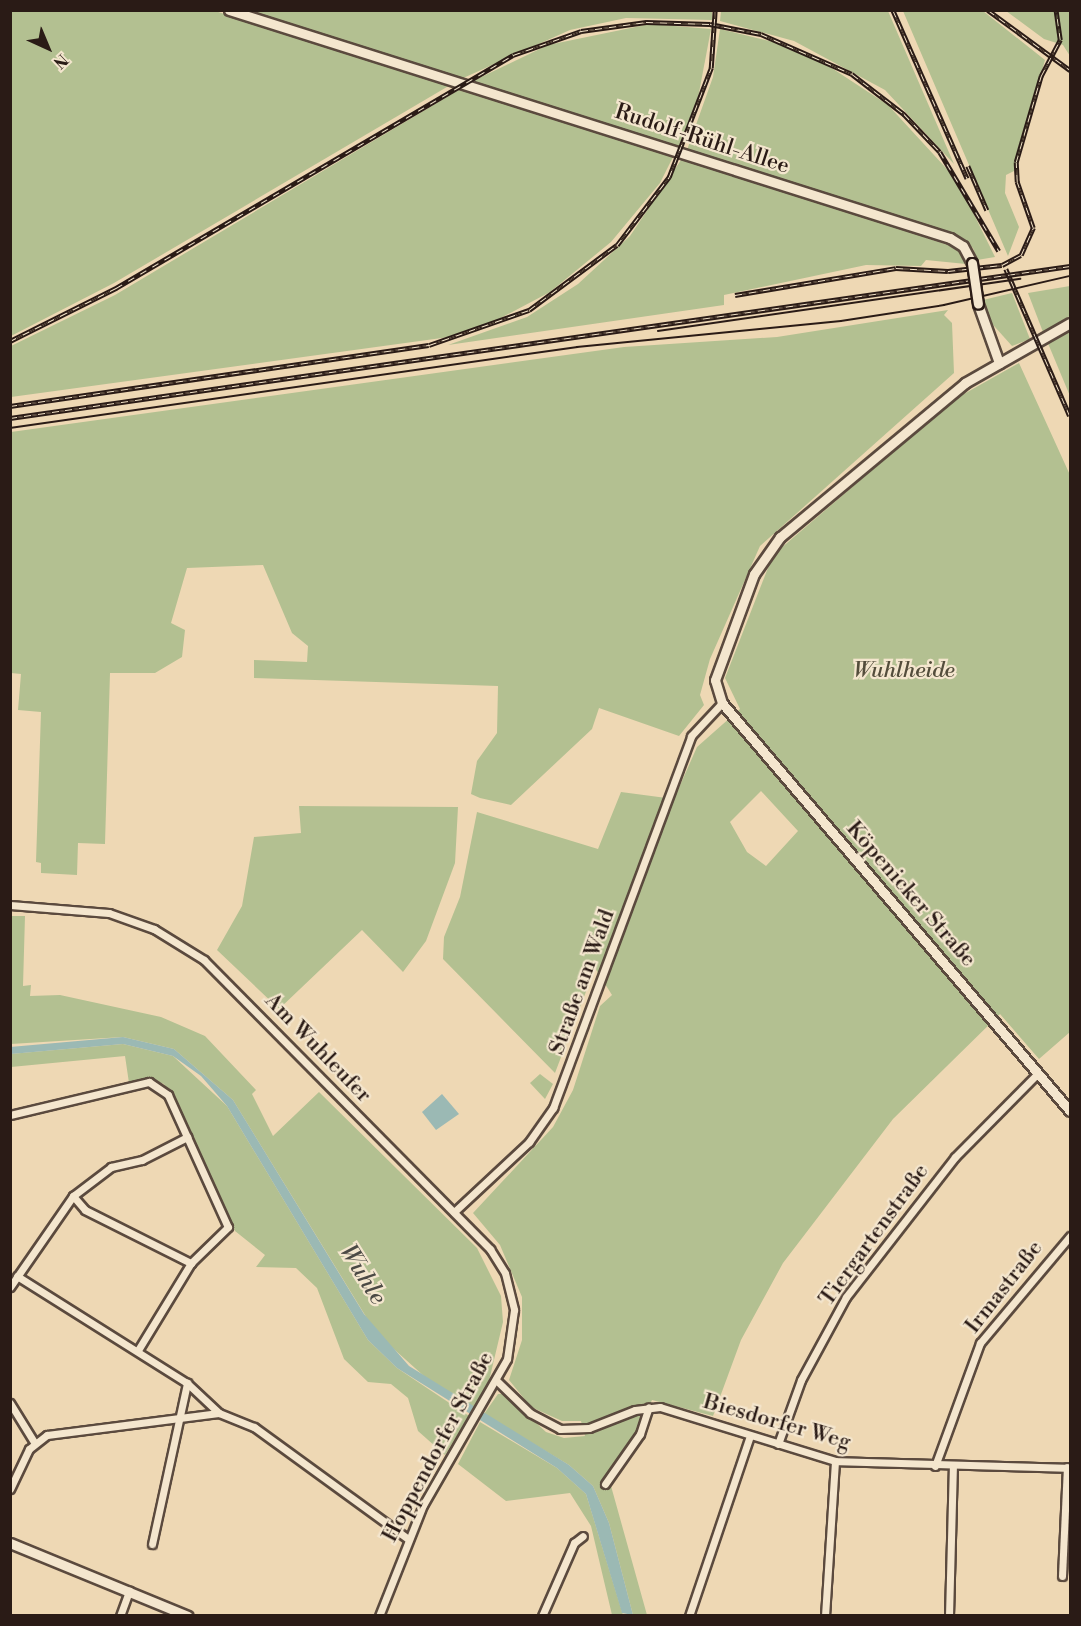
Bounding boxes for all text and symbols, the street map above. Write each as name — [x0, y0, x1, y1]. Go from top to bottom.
north arrow — [18, 18, 78, 78]
text: N — [49, 49, 72, 73]
street label: Rudolf-Rühl-Allee — [611, 98, 793, 180]
park label: Wuhlheide — [853, 658, 955, 684]
street label: Köpenicker Straße — [841, 816, 981, 972]
street label: Straße am Wald — [544, 906, 620, 1058]
street label: Am Wuhleufer — [259, 988, 377, 1108]
street label: Tiergartenstraße — [814, 1159, 934, 1311]
street label: Irmastraße — [960, 1235, 1048, 1339]
water label: Wuhle — [332, 1240, 392, 1310]
street label: Hoppendorfer Straße — [377, 1347, 499, 1547]
street label: Biesdorfer Weg — [700, 1388, 854, 1456]

